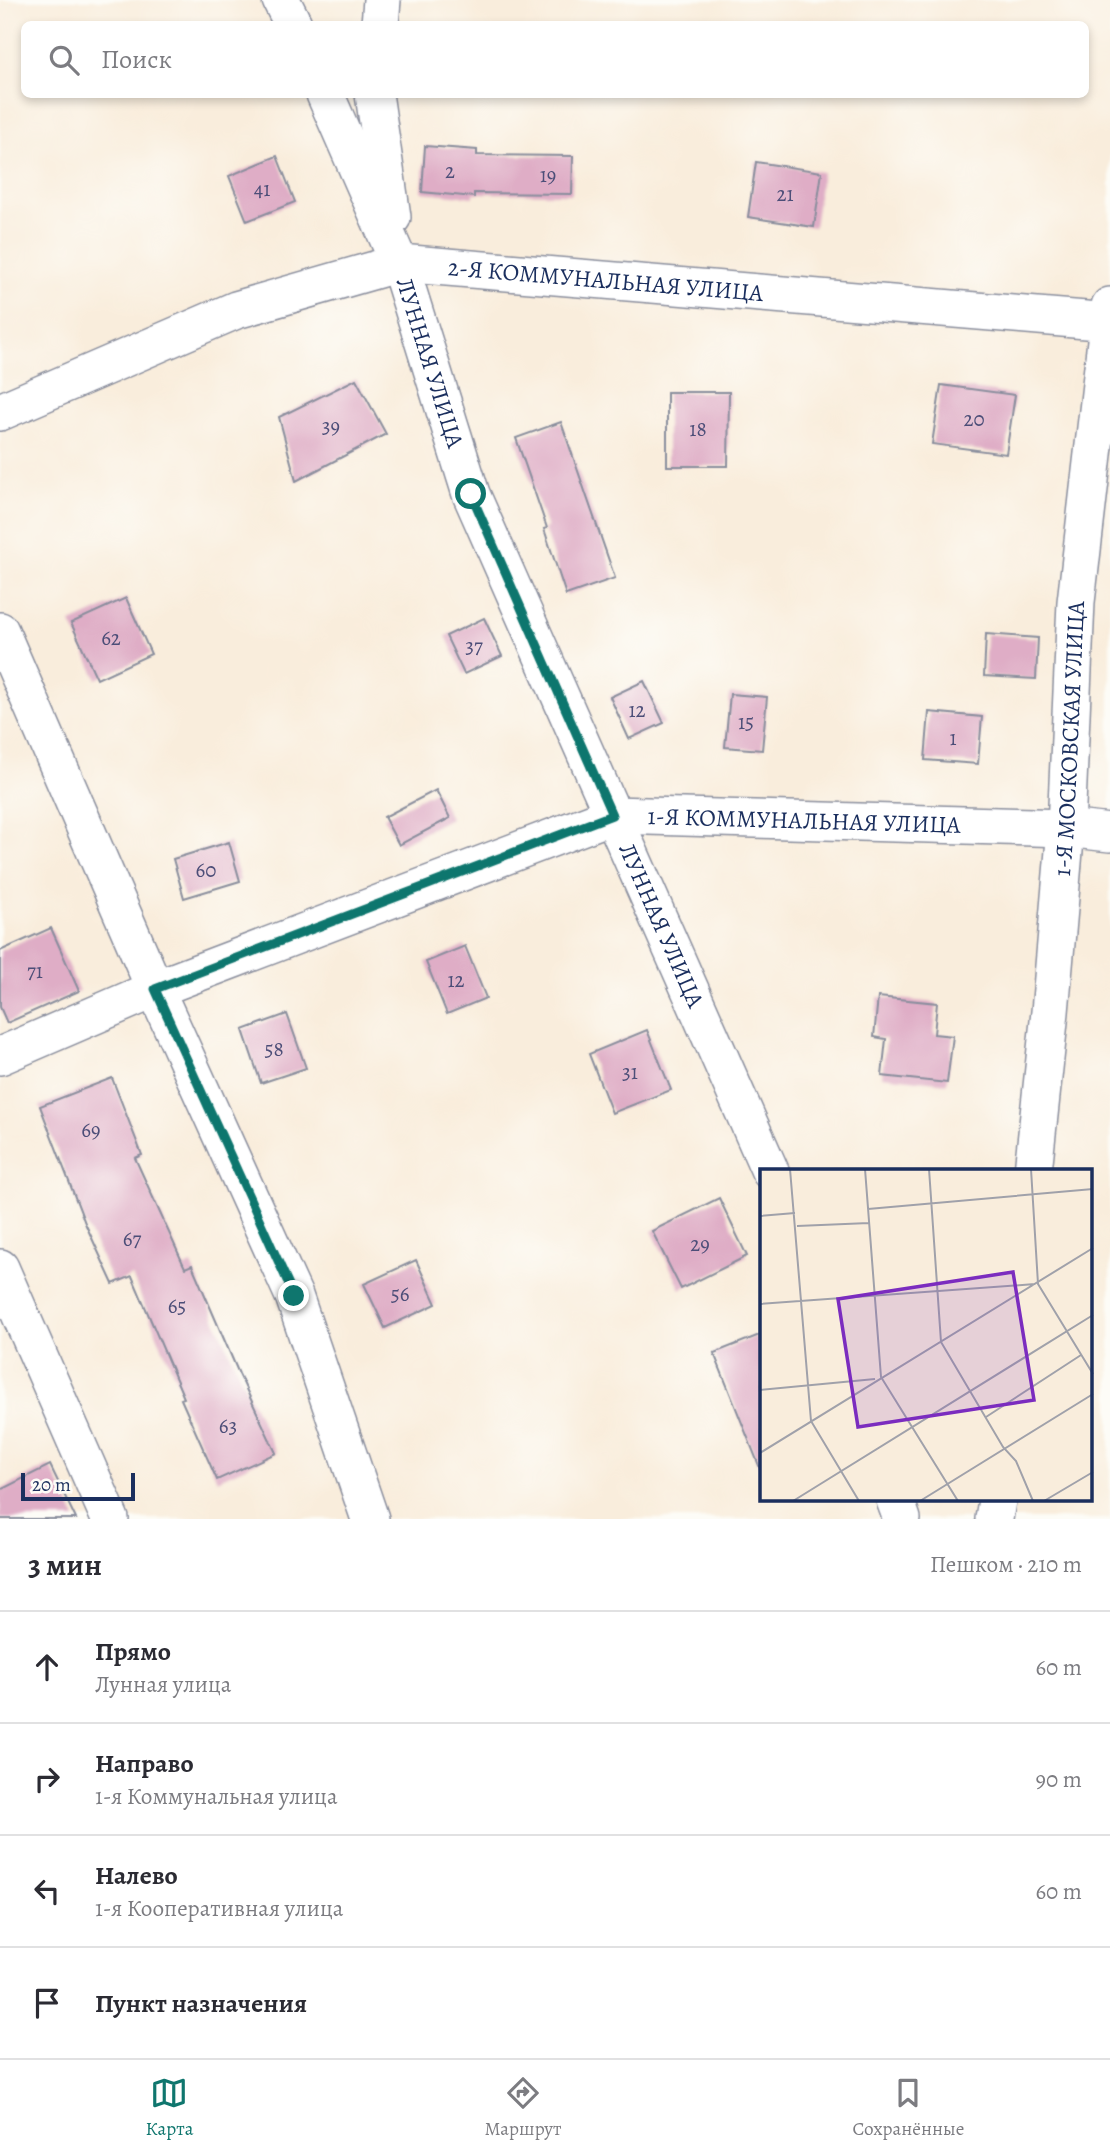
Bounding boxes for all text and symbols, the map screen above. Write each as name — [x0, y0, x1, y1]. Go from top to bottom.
search box — [21, 21, 1089, 98]
icon: search — [45, 41, 83, 79]
text: Поиск — [101, 42, 172, 77]
house number: 2 — [445, 157, 455, 185]
house number: 19 — [540, 161, 556, 189]
house number: 41 — [254, 175, 270, 203]
house number: 21 — [776, 180, 794, 208]
street label: 2-Я КОММУНАЛЬНАЯ УЛИЦА — [447, 251, 765, 309]
street label: ЛУННАЯ УЛИЦА — [389, 274, 472, 453]
house number: 20 — [963, 405, 985, 433]
house number: 39 — [322, 412, 340, 440]
house number: 18 — [689, 415, 707, 443]
route start — [455, 478, 486, 509]
street label: 1-Я МОСКОВСКАЯ УЛИЦА — [1046, 599, 1092, 878]
house number: 62 — [101, 624, 121, 652]
house number: 37 — [465, 632, 483, 660]
house number: 12 — [628, 696, 646, 724]
house number: 15 — [738, 708, 754, 736]
house number: 1 — [949, 724, 957, 752]
street label: 1-Я КОММУНАЛЬНАЯ УЛИЦА — [647, 800, 962, 841]
street label: ЛУННАЯ УЛИЦА — [611, 838, 712, 1014]
house number: 60 — [196, 856, 216, 884]
house number: 71 — [27, 957, 43, 985]
house number: 12 — [447, 966, 465, 994]
house number: 58 — [264, 1035, 284, 1063]
house number: 31 — [622, 1058, 638, 1086]
house number: 69 — [81, 1116, 101, 1144]
inset map — [760, 1169, 1092, 1502]
house number: 67 — [123, 1225, 141, 1253]
house number: 29 — [690, 1230, 710, 1258]
route end — [278, 1280, 309, 1311]
house number: 56 — [391, 1280, 410, 1308]
house number: 65 — [168, 1292, 186, 1320]
house number: 63 — [219, 1412, 237, 1440]
scale bar — [21, 1470, 135, 1502]
text: 20 m — [32, 1472, 71, 1498]
text: 3 мин — [28, 1545, 102, 1585]
text: Пешком · 210 m — [930, 1549, 1082, 1580]
text: Прямо — [95, 1634, 171, 1669]
icon: ahead — [28, 1648, 66, 1686]
text: 60 m — [1035, 1652, 1082, 1683]
text: Лунная улица — [95, 1669, 231, 1700]
text: Направо — [95, 1746, 194, 1781]
icon: right — [28, 1760, 66, 1798]
text: 90 m — [1036, 1764, 1082, 1795]
text: 1-я Коммунальная улица — [95, 1781, 338, 1812]
text: Налево — [95, 1858, 178, 1893]
icon: left — [28, 1872, 66, 1910]
text: 60 m — [1035, 1876, 1082, 1907]
text: 1-я Кооперативная улица — [95, 1893, 343, 1924]
icon: arrive — [28, 1984, 66, 2022]
text: Пункт назначения — [95, 1986, 307, 2021]
tab: Карта — [146, 2074, 193, 2142]
tab: Маршрут — [484, 2074, 561, 2142]
tab: Сохранённые — [852, 2074, 964, 2142]

